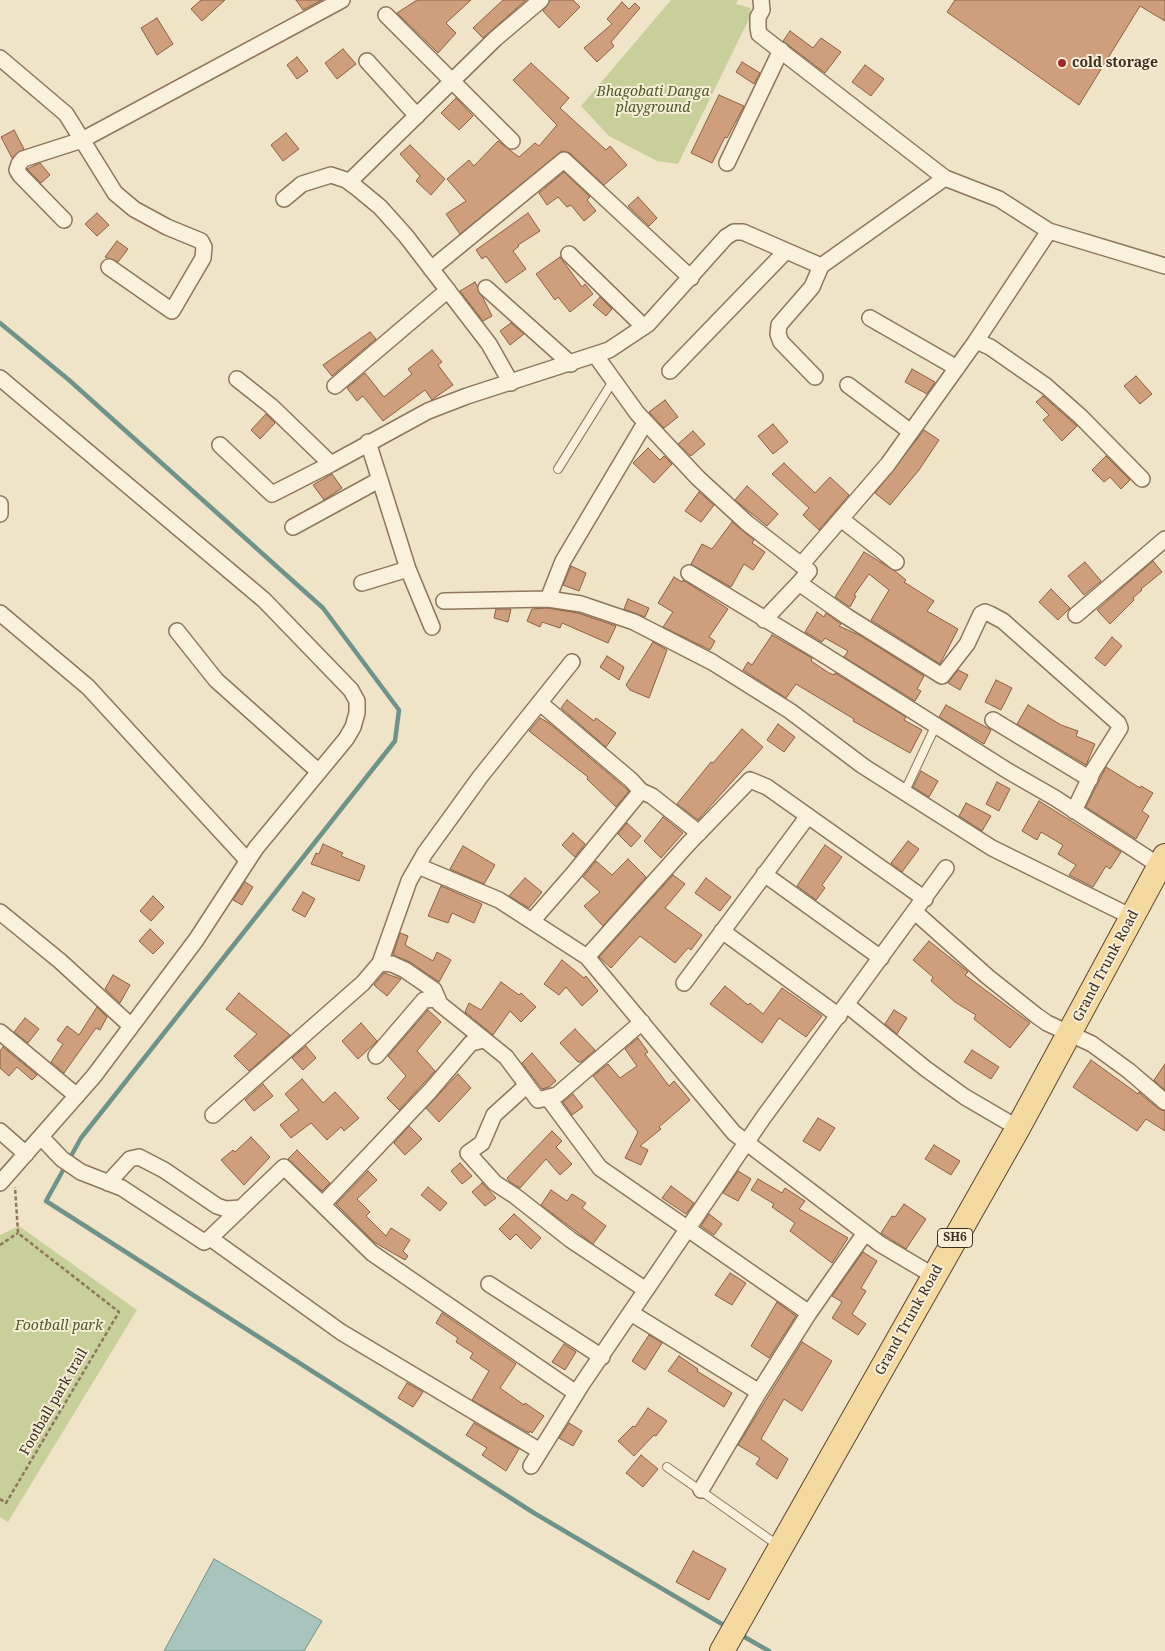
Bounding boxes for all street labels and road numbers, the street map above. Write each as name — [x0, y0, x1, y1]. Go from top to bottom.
street label: Grand Trunk Road — [1069, 907, 1143, 1025]
road number: SH6 — [938, 1228, 972, 1248]
street label: Grand Trunk Road — [872, 1262, 946, 1378]
street label: Football park trail — [17, 1346, 91, 1458]

